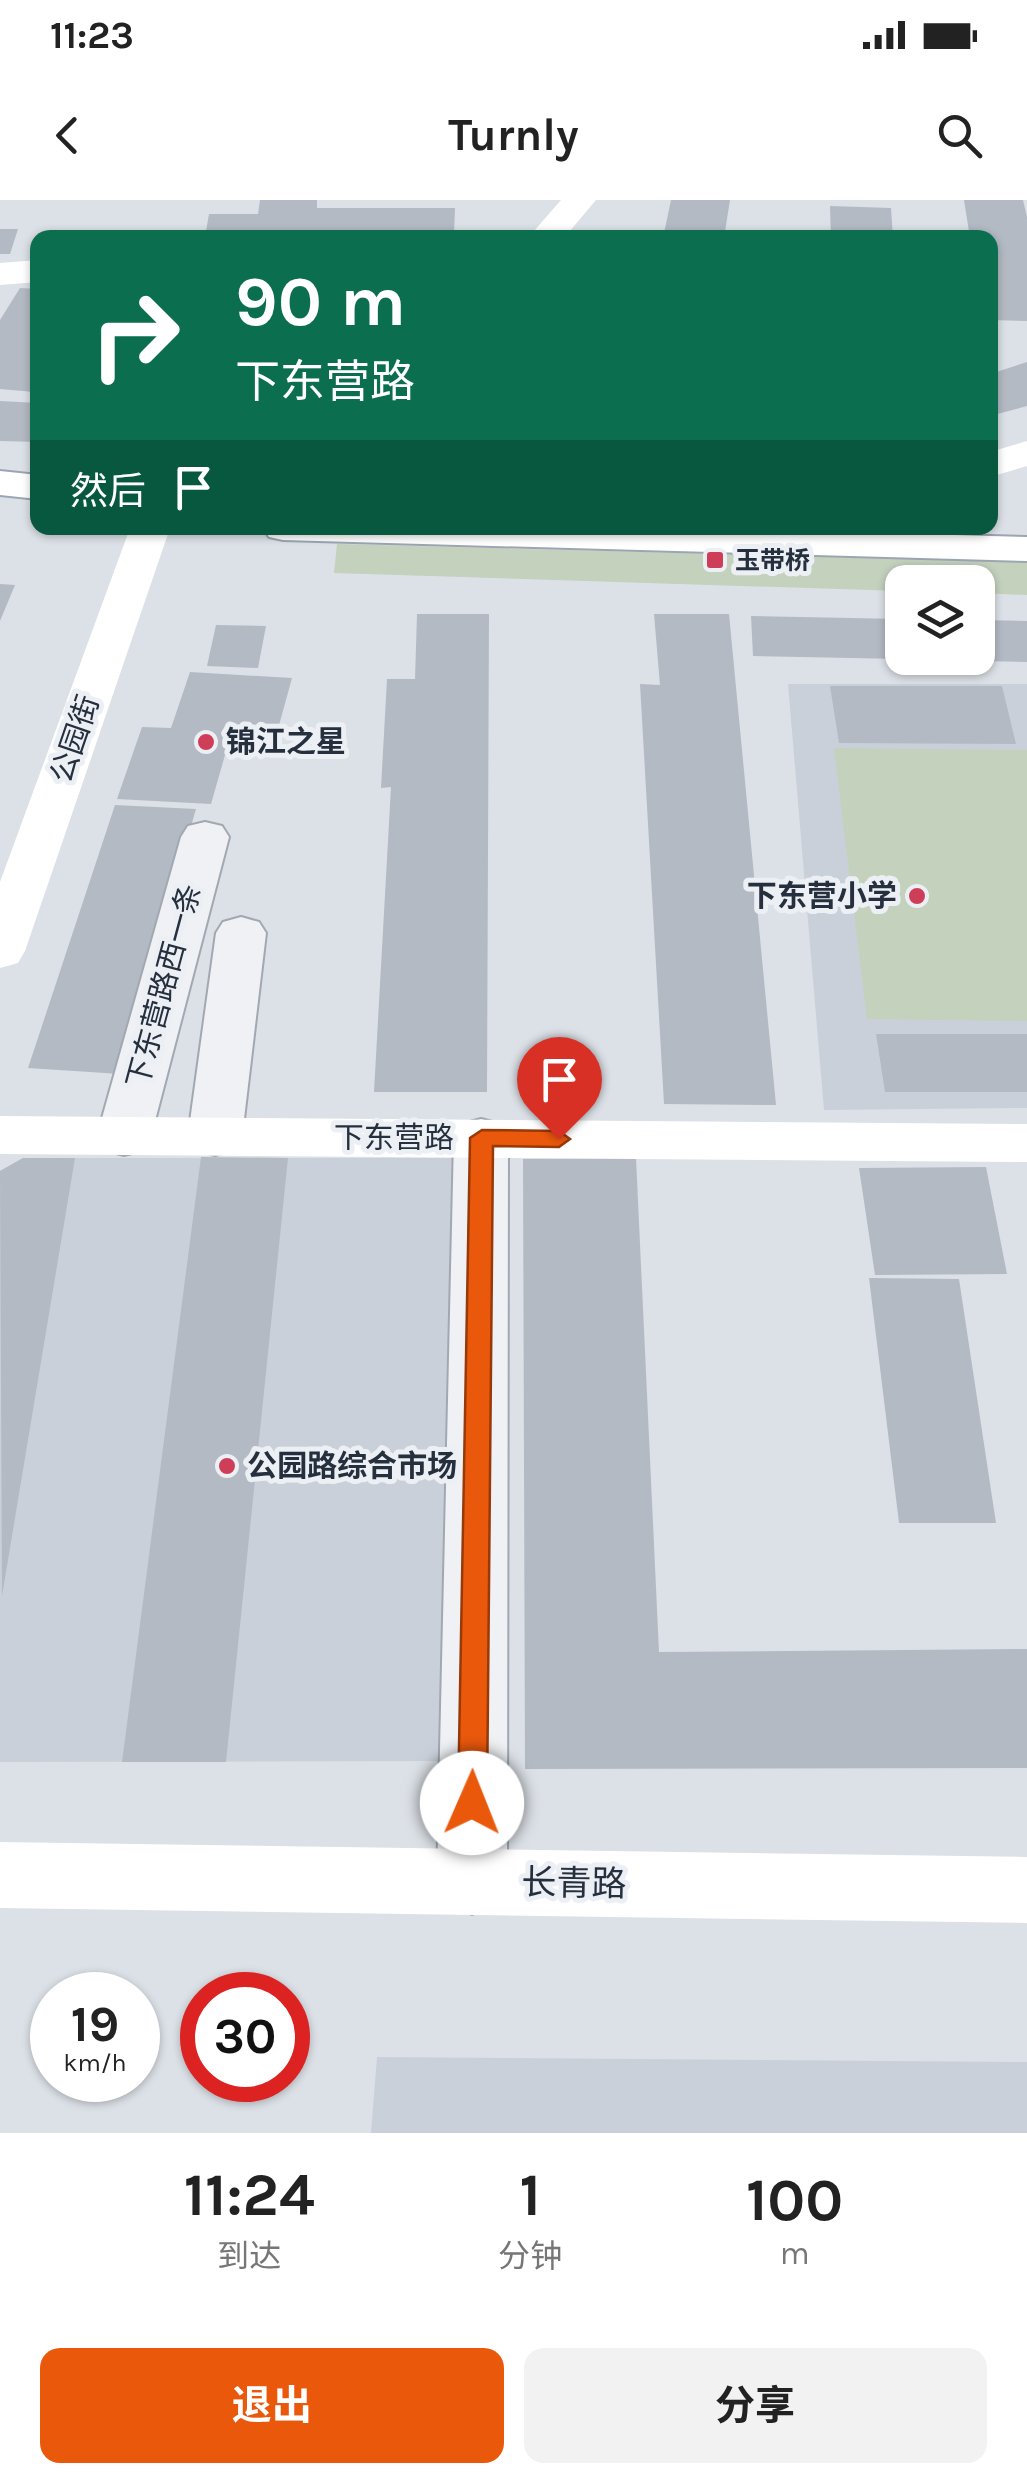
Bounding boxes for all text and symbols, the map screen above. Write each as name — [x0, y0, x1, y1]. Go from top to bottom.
text: 11:23 — [50, 13, 134, 58]
icon: back — [40, 108, 95, 163]
icon: search — [932, 108, 987, 163]
text: Turnly — [448, 109, 579, 161]
text: 90 m — [235, 261, 406, 343]
icon: right — [70, 270, 200, 400]
text: 下东营路 — [235, 356, 415, 408]
icon: arrive — [166, 460, 221, 515]
text: 然后 — [70, 469, 146, 514]
place label: 玉带桥 — [735, 546, 810, 575]
marker: 玉带桥 — [704, 549, 726, 571]
map controls — [885, 565, 995, 675]
button: layers — [885, 565, 995, 675]
street label: 公园街 — [43, 691, 107, 787]
place label: 锦江之星 — [226, 724, 346, 760]
marker: 锦江之星 — [195, 731, 217, 753]
place label: 下东营小学 — [747, 878, 897, 914]
street label: 下东营路西一条 — [119, 880, 209, 1092]
marker: 下东营小学 — [906, 885, 928, 907]
pin — [517, 1037, 602, 1140]
icon: arrive — [532, 1052, 587, 1107]
street label: 下东营路 — [334, 1120, 454, 1156]
place label: 公园路综合市场 — [247, 1448, 457, 1484]
marker: 公园路综合市场 — [216, 1455, 238, 1477]
position arrow — [420, 1751, 524, 1855]
street label: 长青路 — [521, 1862, 627, 1905]
speed limit sign: 30 — [180, 1972, 310, 2102]
text: 19 — [71, 1995, 119, 2054]
text: km/h — [63, 2048, 127, 2077]
text: 11:24 — [184, 2160, 315, 2230]
text: 1 — [520, 2160, 541, 2230]
text: 100 — [746, 2165, 843, 2235]
text: m — [780, 2235, 810, 2272]
text: 到达 — [217, 2238, 281, 2275]
text: 分钟 — [498, 2238, 562, 2275]
button: 退出 — [40, 2348, 504, 2463]
button: 分享 — [524, 2348, 987, 2463]

